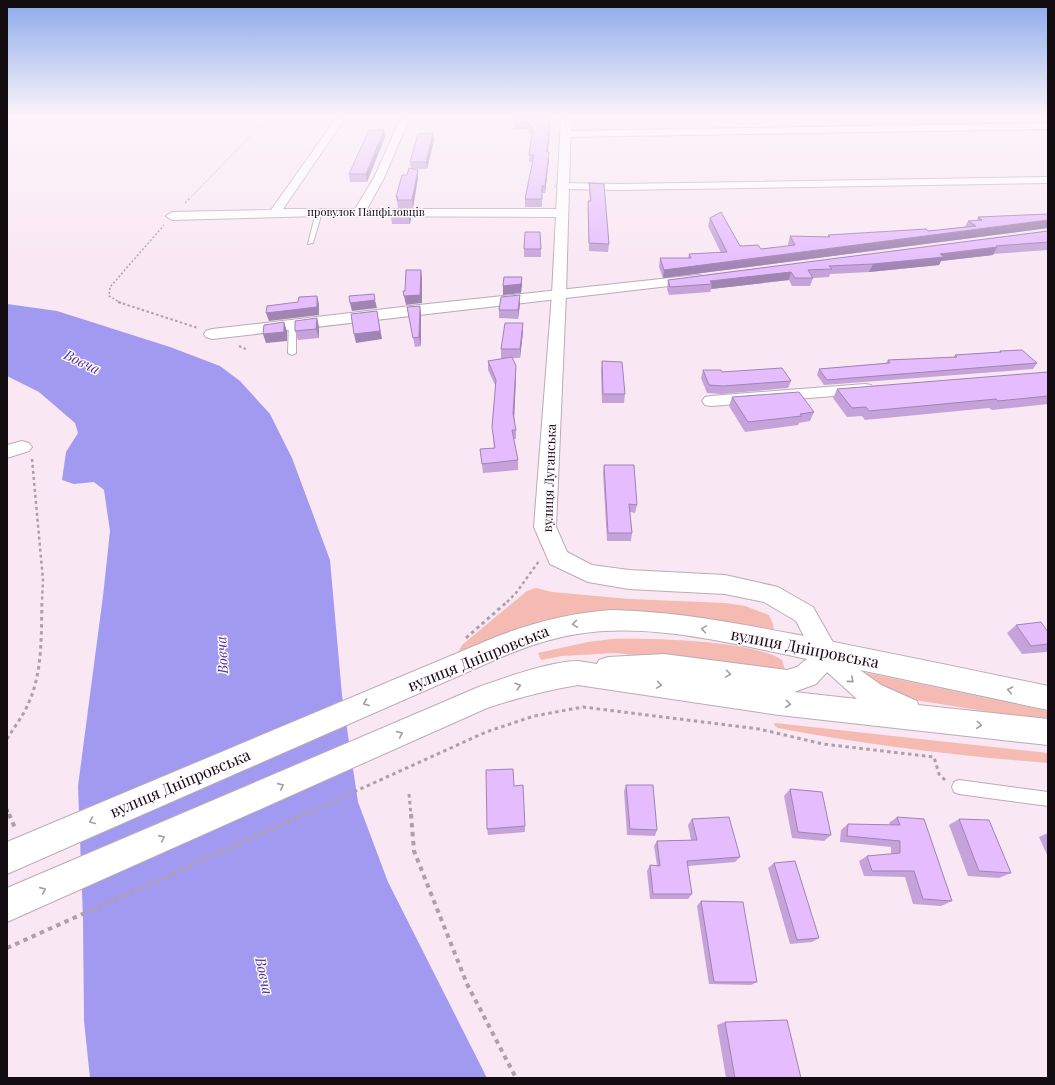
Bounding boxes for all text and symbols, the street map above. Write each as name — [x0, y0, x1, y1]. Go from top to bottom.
street label: провулок Панфіловців — [307, 204, 425, 219]
water label: Вовча — [60, 344, 103, 378]
street label: вулиця Луганська — [538, 423, 559, 533]
one-way arrow — [572, 619, 578, 628]
street label: вулиця Дніпровська — [404, 620, 552, 696]
street label: вулиця Дніпровська — [729, 623, 881, 672]
one-way arrow — [701, 625, 707, 634]
water label: Вовча — [211, 636, 232, 675]
one-way arrow — [725, 669, 731, 678]
one-way arrow — [847, 675, 854, 682]
one-way arrow — [656, 680, 663, 689]
one-way arrow — [514, 682, 521, 691]
one-way arrow — [1007, 686, 1013, 694]
one-way arrow — [362, 699, 369, 707]
one-way arrow — [785, 699, 791, 708]
one-way arrow — [976, 721, 982, 730]
one-way arrow — [397, 730, 404, 738]
street label: вулиця Дніпровська — [106, 743, 253, 822]
one-way arrow — [277, 782, 284, 790]
one-way arrow — [89, 816, 96, 824]
one-way arrow — [157, 835, 165, 843]
one-way arrow — [38, 887, 46, 895]
water label: Вовча — [251, 955, 278, 996]

